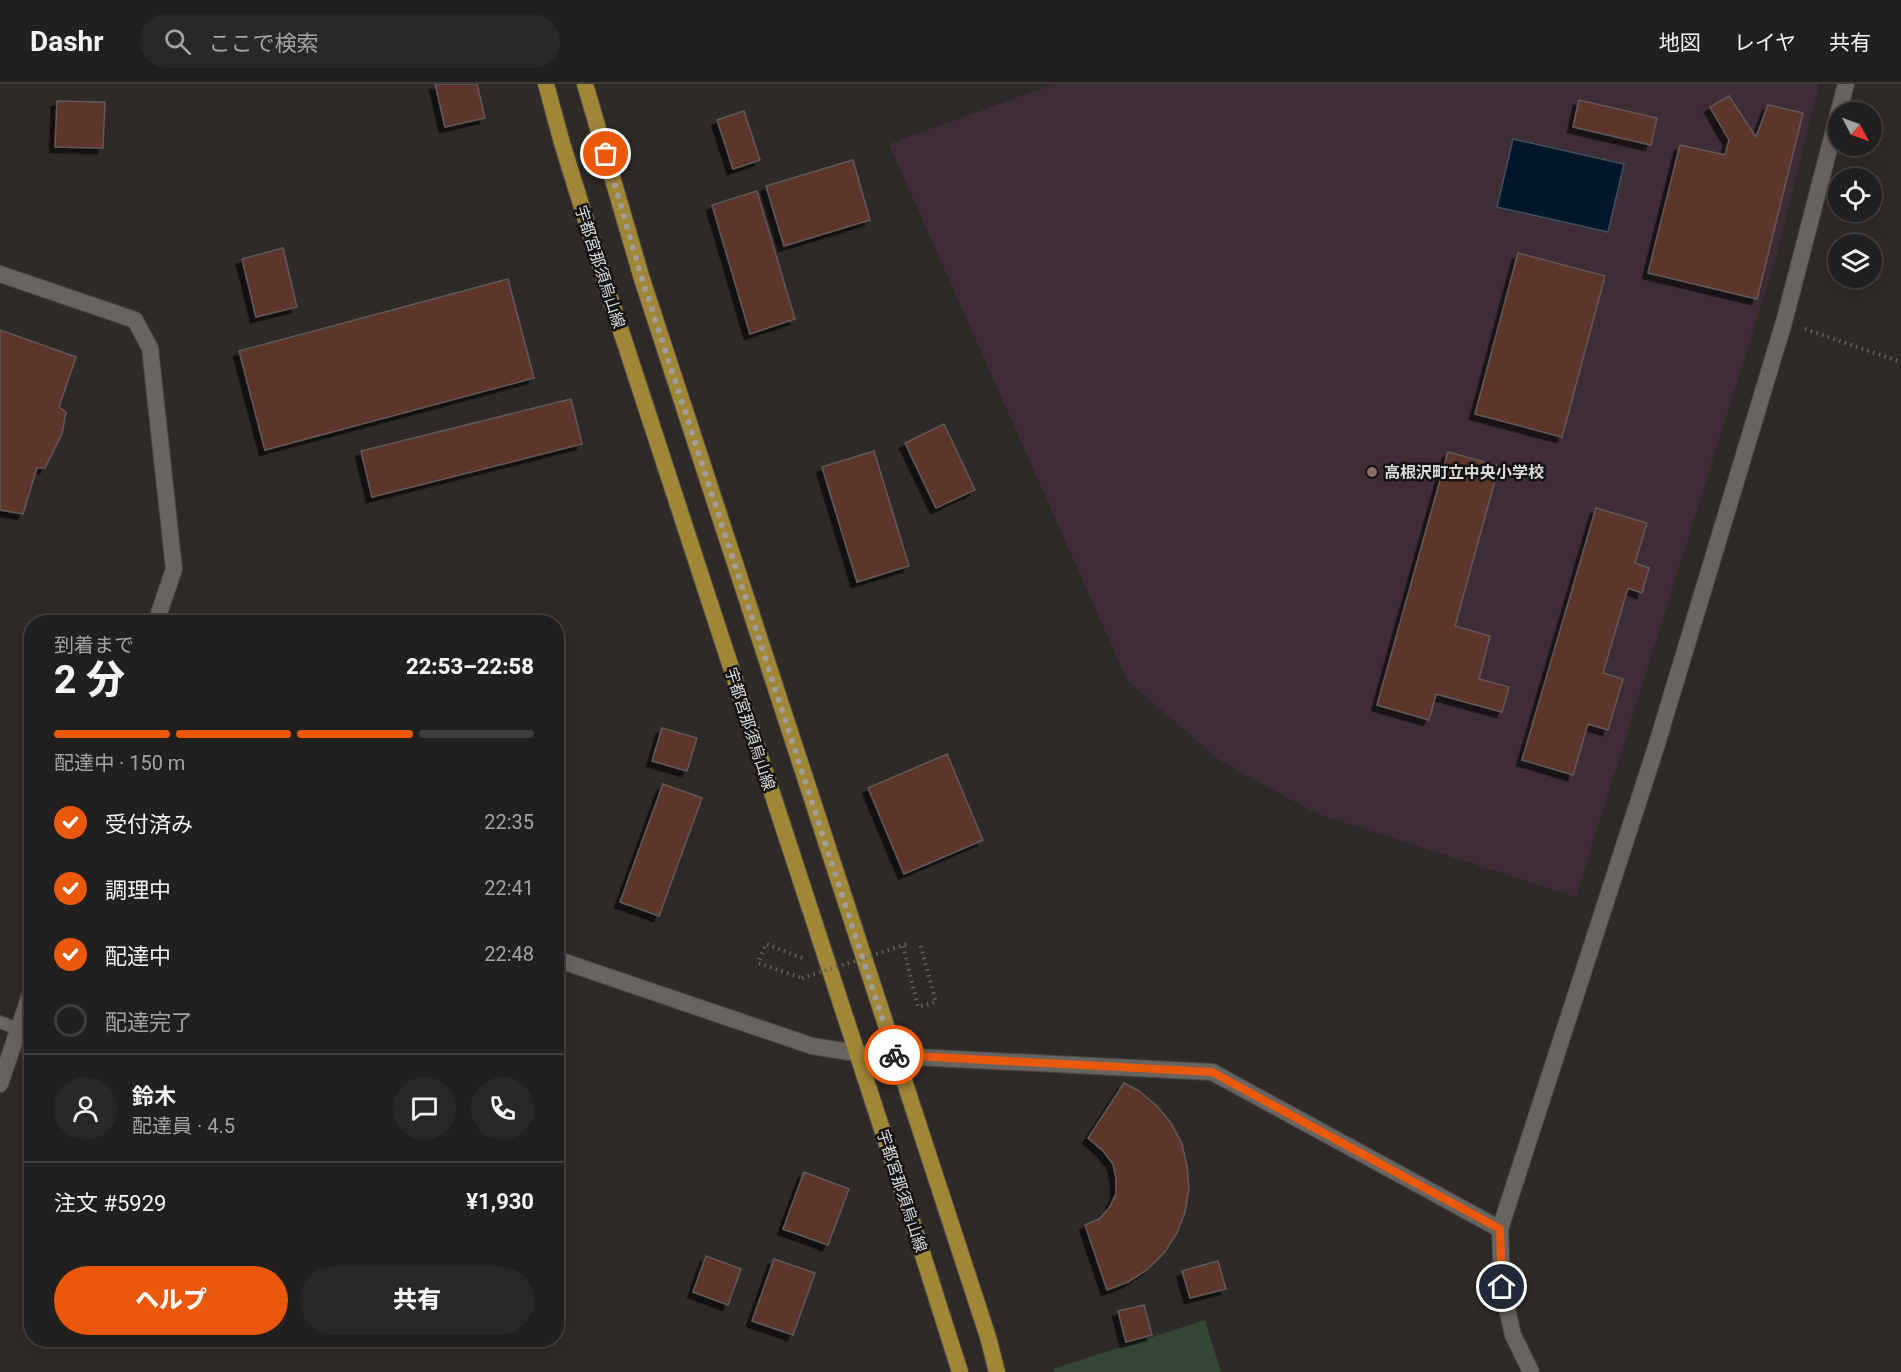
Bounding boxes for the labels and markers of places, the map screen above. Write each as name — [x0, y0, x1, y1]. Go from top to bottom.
pin — [580, 128, 631, 179]
place label: 高根沢町立中央小学校 — [1384, 463, 1544, 482]
marker: 高根沢町立中央小学校 — [1365, 465, 1379, 479]
pin — [1476, 1261, 1527, 1312]

